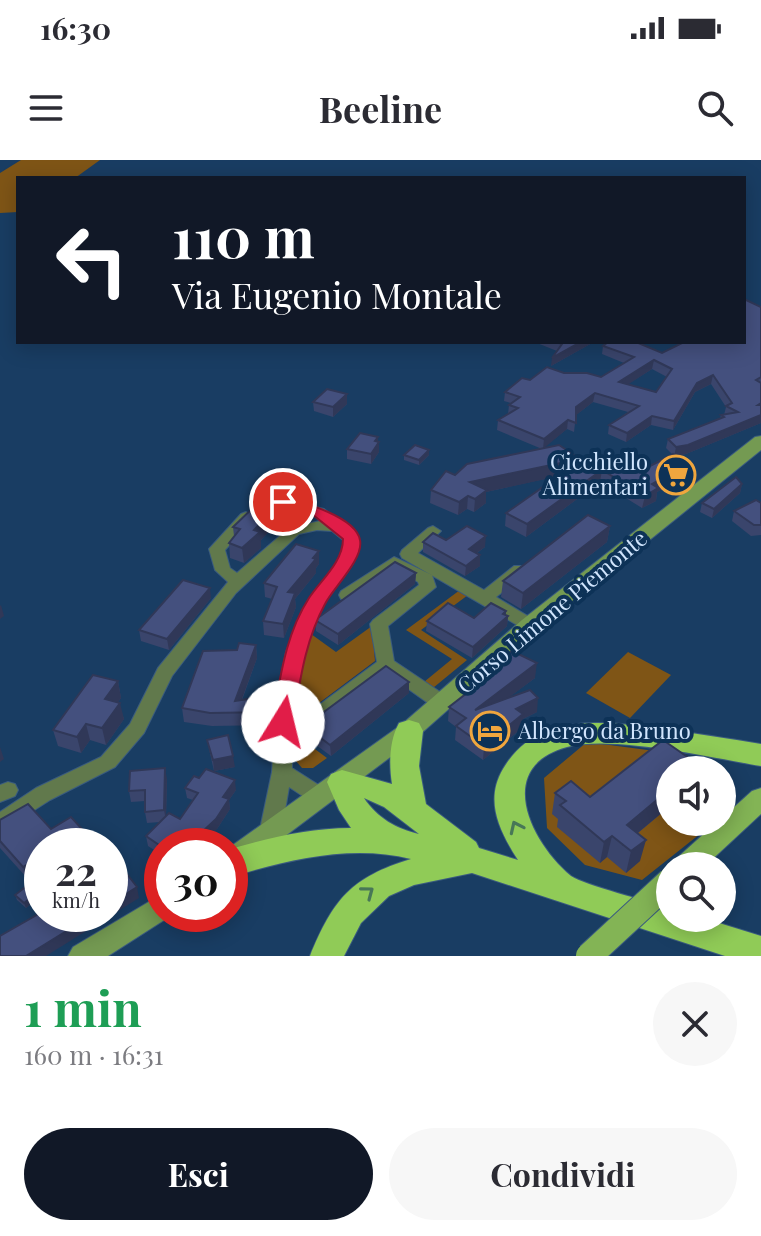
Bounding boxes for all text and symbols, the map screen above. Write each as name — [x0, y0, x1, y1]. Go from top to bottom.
text: 16:30 — [40, 8, 111, 48]
text: Beeline — [319, 84, 442, 132]
icon: menu — [24, 86, 68, 130]
icon: search — [693, 86, 737, 130]
text: 110 m — [172, 198, 315, 273]
icon: left — [40, 208, 144, 312]
text: Via Eugenio Montale — [172, 270, 502, 318]
place label: Cicchiello Alimentari — [542, 446, 648, 501]
supermarket icon: Cicchiello Alimentari — [655, 454, 697, 496]
pin — [249, 468, 317, 536]
icon: arrive — [261, 480, 305, 524]
street label: Corso Limone Piemonte — [450, 523, 653, 700]
position arrow — [241, 680, 325, 764]
hotel icon: Albergo da Bruno — [469, 710, 511, 752]
place label: Albergo da Bruno — [517, 715, 691, 745]
map controls — [656, 756, 736, 932]
button: sound — [656, 756, 736, 836]
one-way arrow — [510, 821, 526, 836]
speed limit sign: 30 — [144, 828, 248, 932]
text: 22 — [55, 843, 97, 896]
button: search — [656, 852, 736, 932]
text: km/h — [52, 886, 100, 913]
one-way arrow — [359, 887, 374, 902]
text: 1 min — [24, 975, 142, 1039]
button: close — [653, 982, 737, 1066]
text: 160 m · 16:31 — [24, 1037, 163, 1072]
button: Esci — [24, 1128, 373, 1220]
button: Condividi — [389, 1128, 737, 1220]

